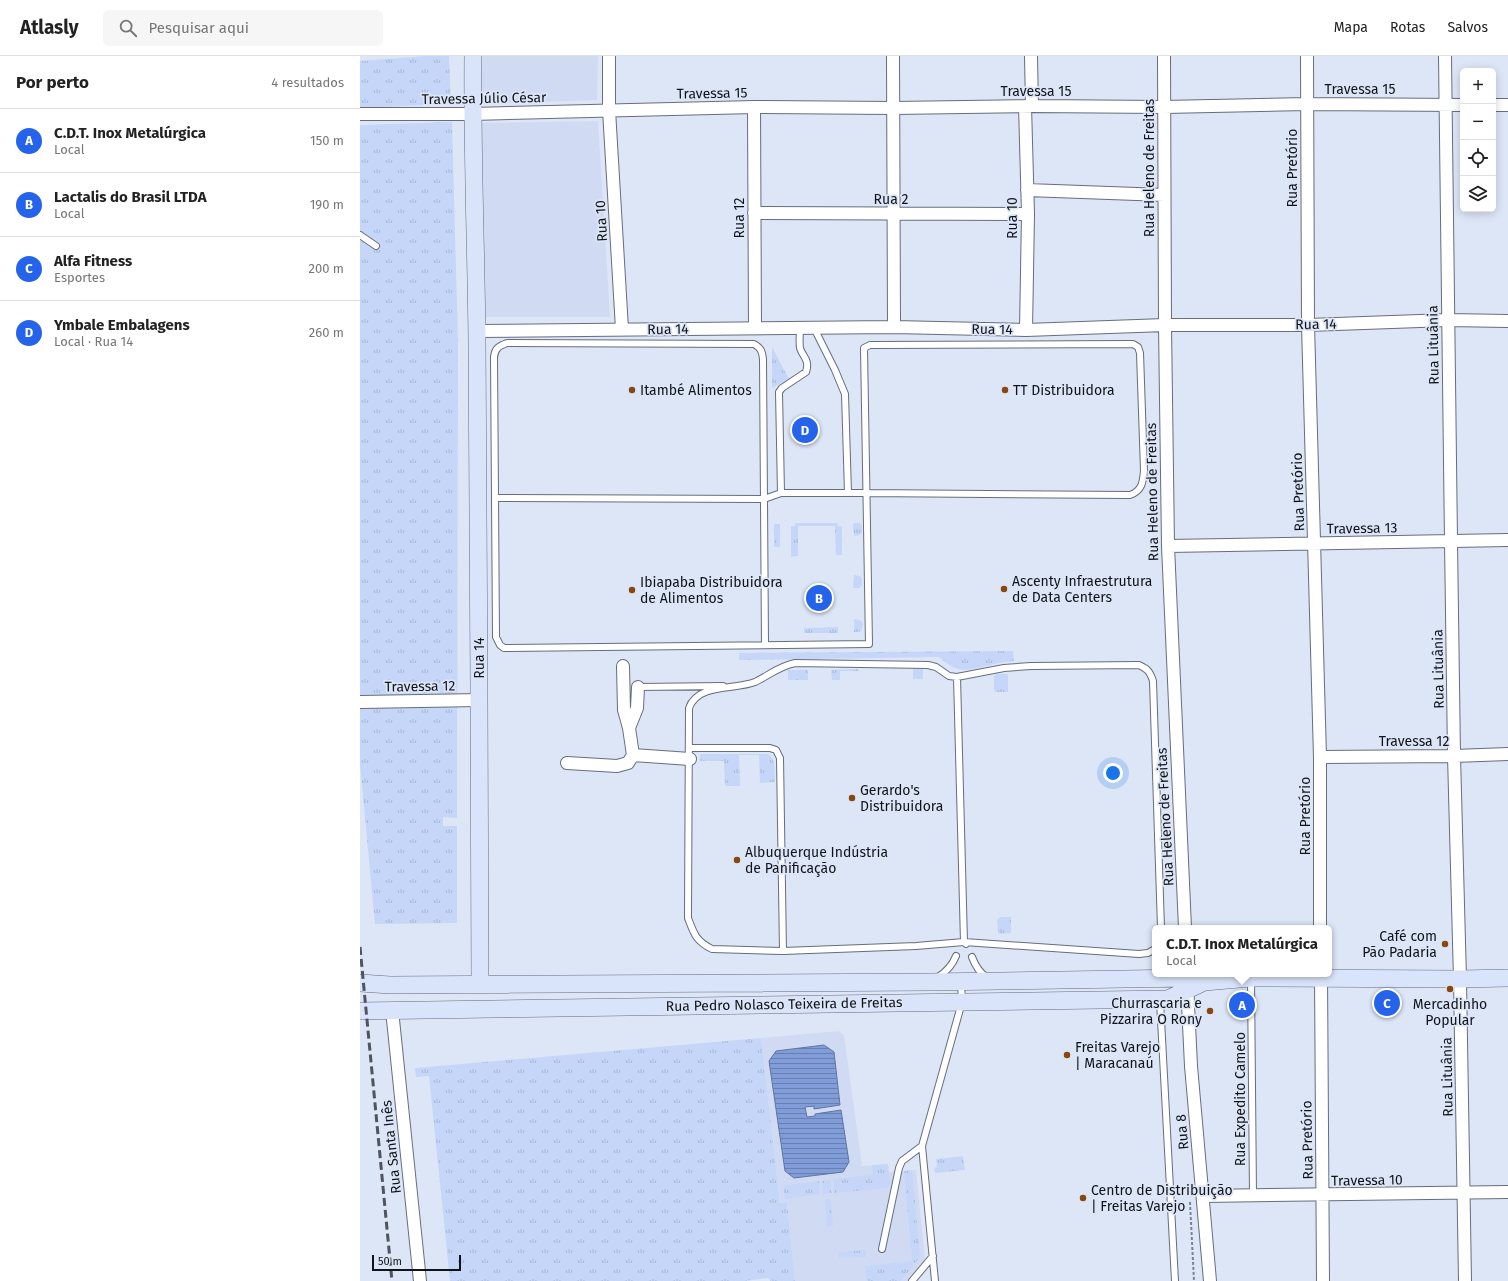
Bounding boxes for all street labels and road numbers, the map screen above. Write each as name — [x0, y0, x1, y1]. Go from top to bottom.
street label: Travessa 15 — [1325, 81, 1395, 98]
street label: Travessa 15 — [1001, 83, 1071, 100]
street label: Travessa 15 — [676, 84, 748, 103]
street label: Travessa Júlio César — [422, 89, 547, 108]
street label: Rua Heleno de Freitas — [1141, 98, 1158, 237]
street label: Rua Pretório — [1284, 129, 1301, 207]
street label: Rua 2 — [874, 191, 909, 208]
street label: Rua 12 — [731, 197, 748, 238]
street label: Rua 10 — [1004, 197, 1021, 239]
street label: Rua 10 — [592, 199, 611, 242]
street label: Rua Lituânia — [1424, 305, 1443, 385]
street label: Rua 14 — [1295, 316, 1337, 333]
street label: Rua 14 — [647, 321, 689, 338]
street label: Rua 14 — [971, 321, 1013, 338]
street label: Rua Heleno de Freitas — [1143, 422, 1162, 561]
street label: Rua Pretório — [1289, 452, 1308, 532]
street label: Travessa 13 — [1326, 519, 1398, 538]
street label: Rua Lituânia — [1429, 629, 1448, 709]
street label: Rua 14 — [471, 637, 488, 679]
street label: Travessa 12 — [385, 677, 456, 696]
street label: Travessa 12 — [1379, 733, 1449, 750]
street label: Rua Heleno de Freitas — [1153, 747, 1178, 887]
street label: Rua Pretório — [1297, 777, 1314, 855]
street label: Rua Pedro Nolasco Teixeira de Freitas — [665, 994, 903, 1015]
street label: Rua Expedito Camelo — [1232, 1032, 1249, 1166]
street label: Rua Lituânia — [1438, 1037, 1457, 1117]
street label: Rua Santa Inês — [378, 1099, 405, 1195]
street label: Rua Pretório — [1298, 1100, 1317, 1180]
street label: Rua 8 — [1172, 1113, 1193, 1150]
street label: Travessa 10 — [1331, 1171, 1403, 1190]

